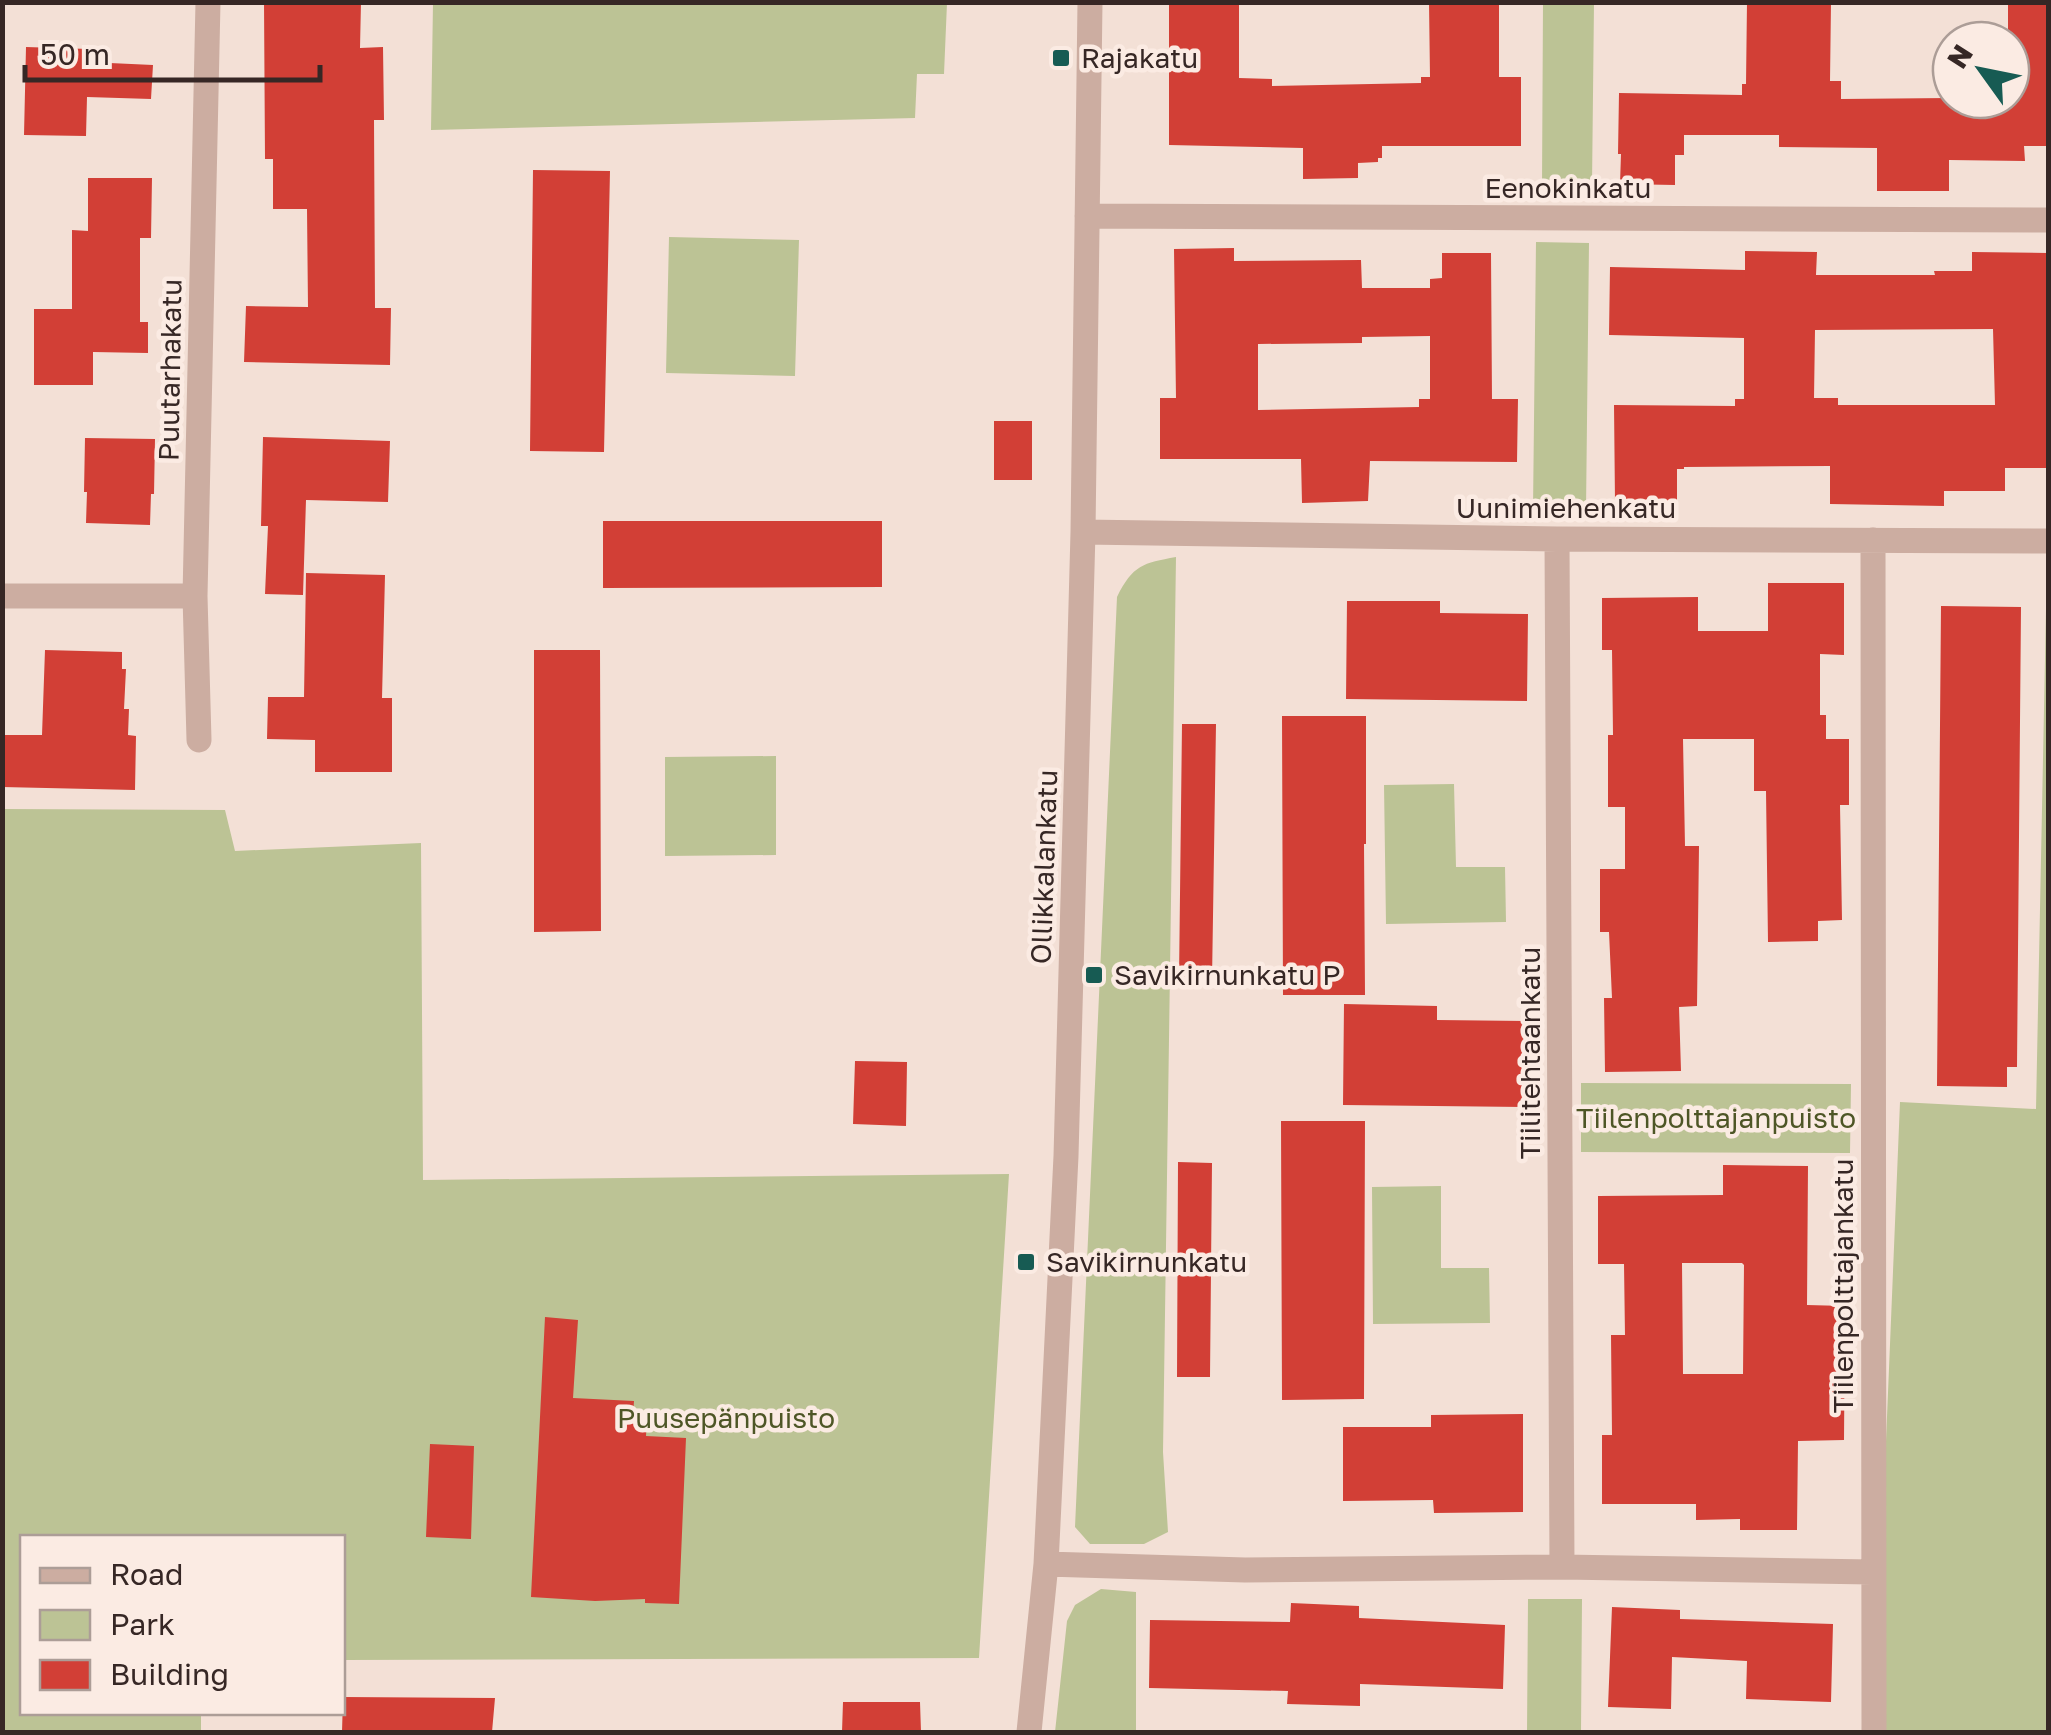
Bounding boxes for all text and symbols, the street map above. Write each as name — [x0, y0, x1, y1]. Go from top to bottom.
scale bar — [25, 20, 320, 82]
north arrow — [1931, 20, 2031, 120]
text: 50 m — [40, 36, 110, 72]
text: N — [1940, 38, 1979, 74]
place label: Rajakatu — [1081, 41, 1198, 74]
marker: Rajakatu — [1050, 47, 1072, 69]
street label: Eenokinkatu — [1485, 171, 1651, 204]
street label: Puutarhakatu — [151, 279, 188, 461]
street label: Uunimiehenkatu — [1456, 491, 1676, 524]
street label: Ollikkalankatu — [1024, 769, 1063, 965]
street label: Tiilitehtaankatu — [1513, 947, 1546, 1159]
place label: Savikirnunkatu P — [1114, 958, 1341, 991]
marker: Savikirnunkatu P — [1083, 964, 1105, 986]
park label: Tiilenpolttajanpuisto — [1576, 1101, 1856, 1134]
street label: Tiilenpolttajankatu — [1826, 1159, 1859, 1413]
place label: Savikirnunkatu — [1046, 1245, 1247, 1278]
marker: Savikirnunkatu — [1015, 1251, 1037, 1273]
park label: Puusepänpuisto — [617, 1401, 835, 1434]
legend — [20, 1535, 345, 1715]
text: Road — [110, 1556, 184, 1592]
text: Park — [110, 1606, 175, 1642]
text: Building — [110, 1656, 229, 1692]

